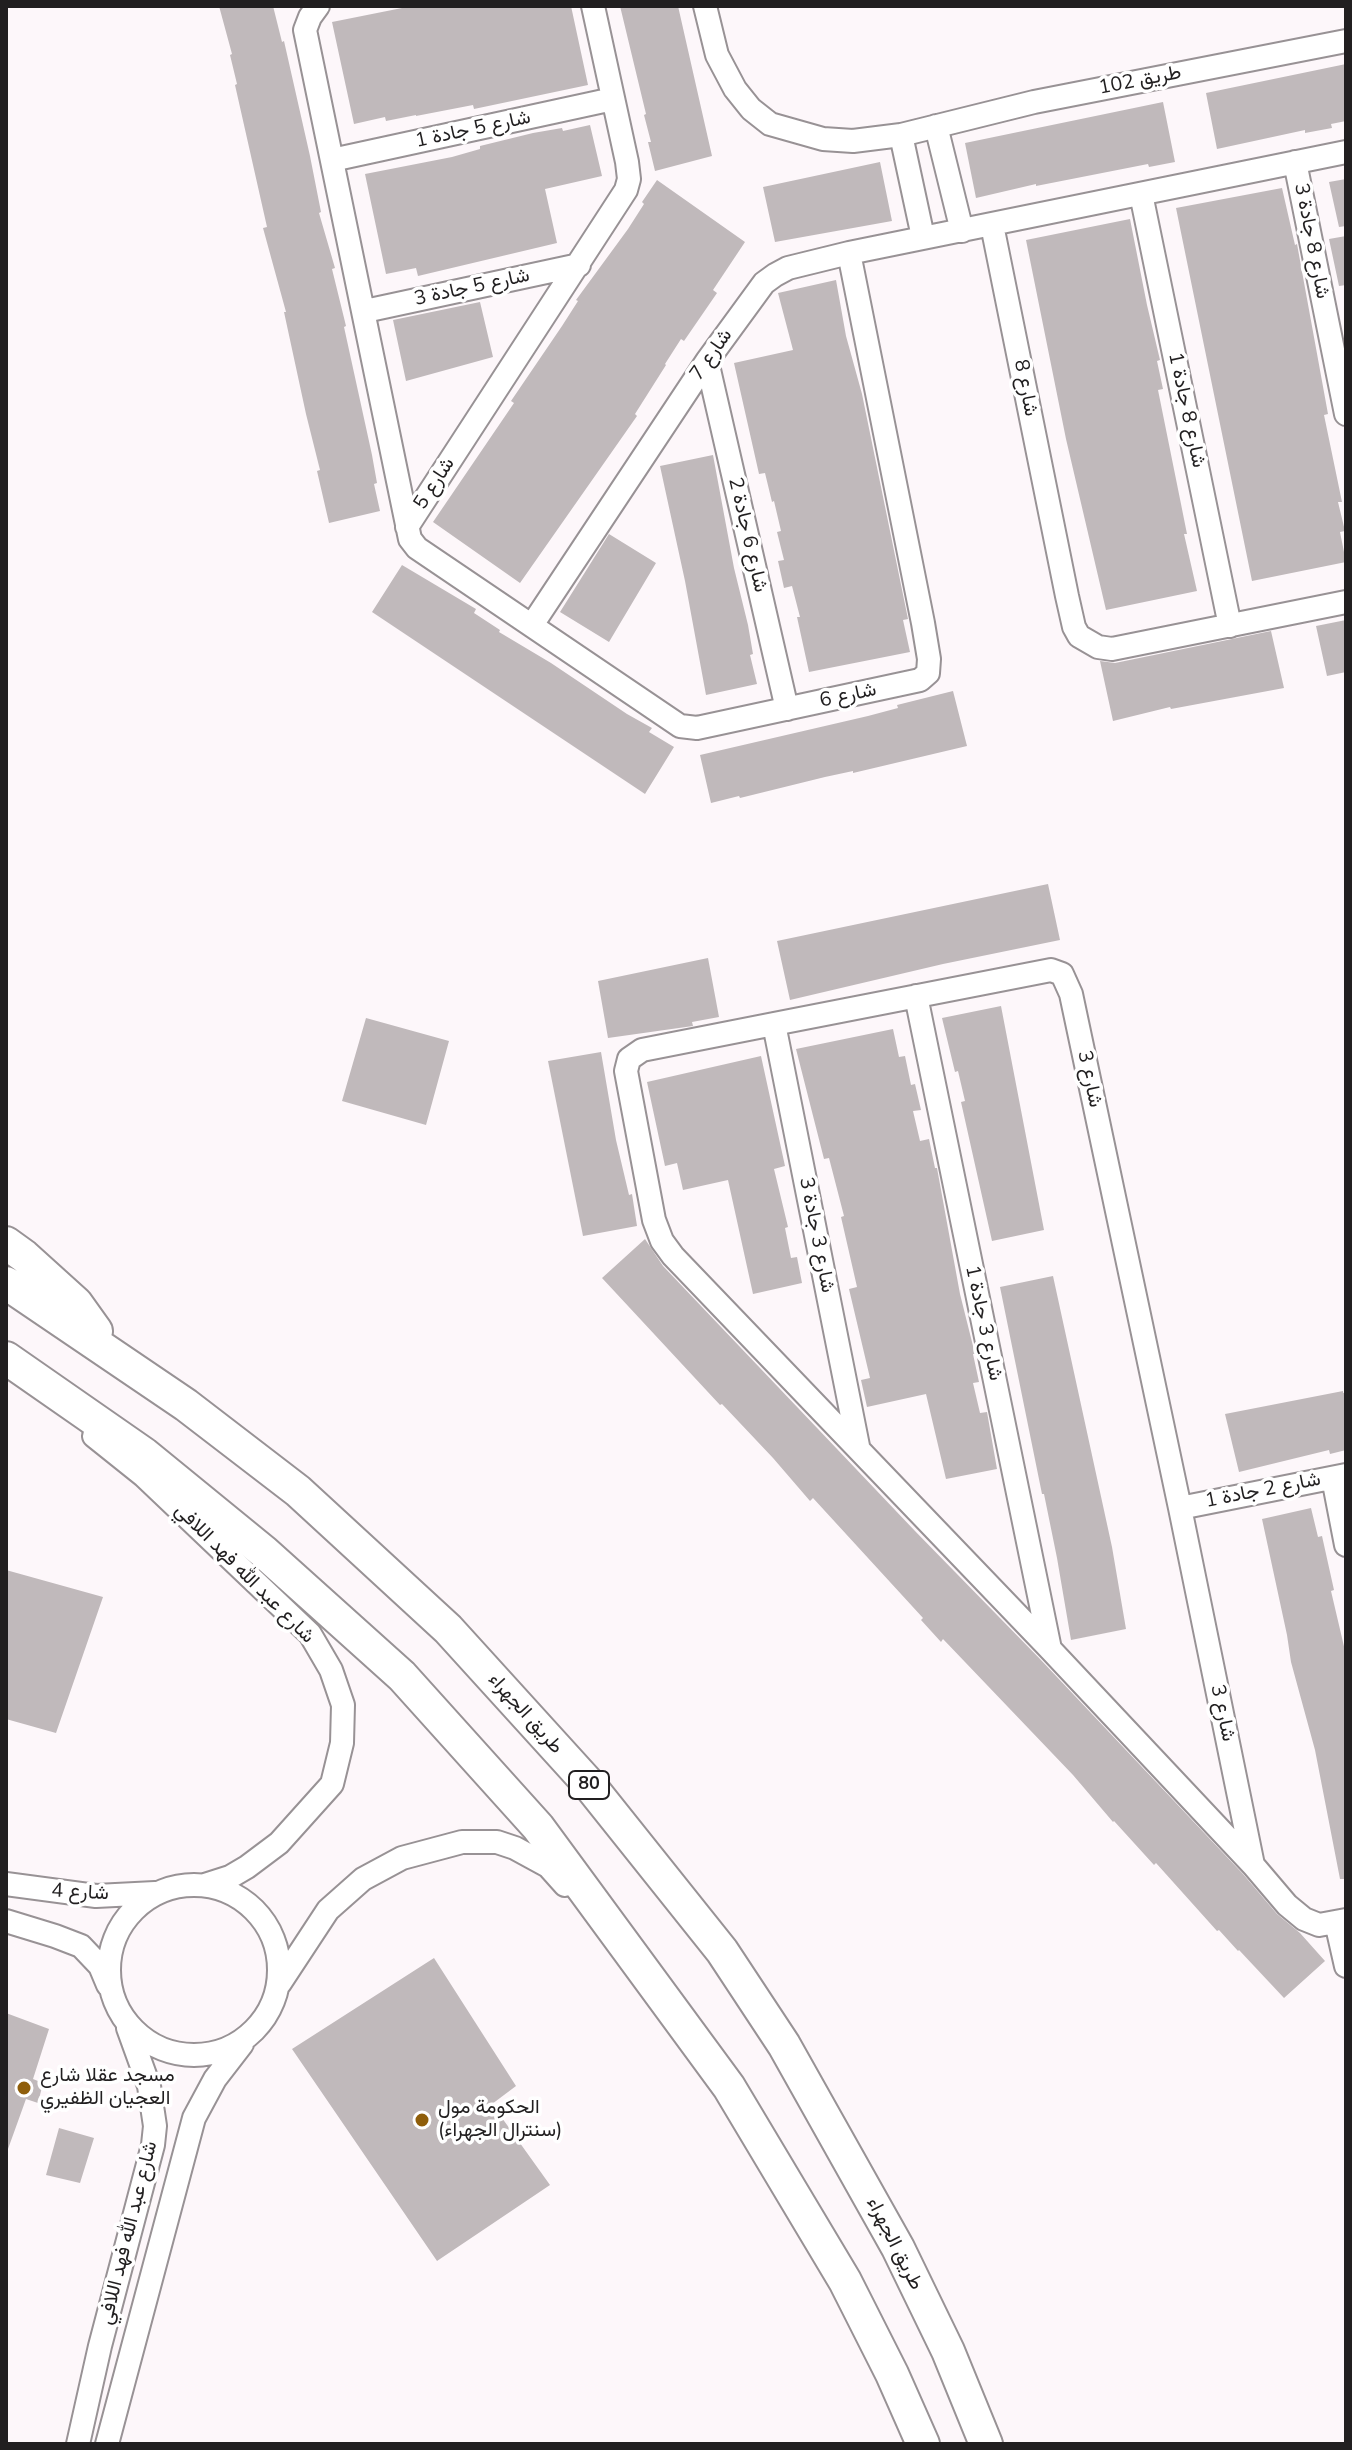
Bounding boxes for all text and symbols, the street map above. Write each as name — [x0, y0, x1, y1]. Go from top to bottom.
street label: طريق 102 — [1097, 61, 1183, 101]
street label: شارع 5 جادة 1 — [413, 106, 533, 154]
street label: شارع 8 جادة 3 — [1288, 181, 1334, 301]
street label: شارع 5 جادة 3 — [412, 264, 532, 312]
street label: شارع 7 — [686, 325, 738, 385]
street label: شارع 8 جادة 1 — [1162, 350, 1210, 470]
street label: شارع 8 — [1008, 358, 1042, 418]
street label: شارع 5 — [409, 453, 461, 515]
street label: شارع 6 جادة 2 — [722, 475, 772, 595]
street label: شارع 6 — [817, 678, 879, 714]
street label: شارع 3 — [1071, 1048, 1107, 1110]
street label: شارع 3 جادة 3 — [793, 1175, 839, 1295]
street label: شارع 3 جادة 1 — [959, 1263, 1007, 1383]
street label: شارع 2 جادة 1 — [1203, 1468, 1323, 1514]
street label: شارع عبد الله فهد اللافي — [169, 1499, 319, 1649]
street label: طريق الجهراء — [482, 1669, 568, 1759]
street label: شارع 3 — [1204, 1682, 1240, 1744]
road number: 80 — [569, 1771, 609, 1799]
street label: شارع 4 — [51, 1880, 109, 1906]
place label: مسجد عقلا شارع العجيان الظفيري — [40, 2064, 175, 2111]
marker: مسجد عقلا شارع العجيان الظفيري — [15, 2079, 33, 2097]
place label: الحكومة مول (سنترال الجهراء) — [438, 2096, 562, 2143]
marker: الحكومة مول (سنترال الجهراء) — [413, 2111, 431, 2129]
street label: شارع عبد الله فهد اللافي — [95, 2139, 163, 2327]
street label: طريق الجهراء — [860, 2194, 928, 2294]

